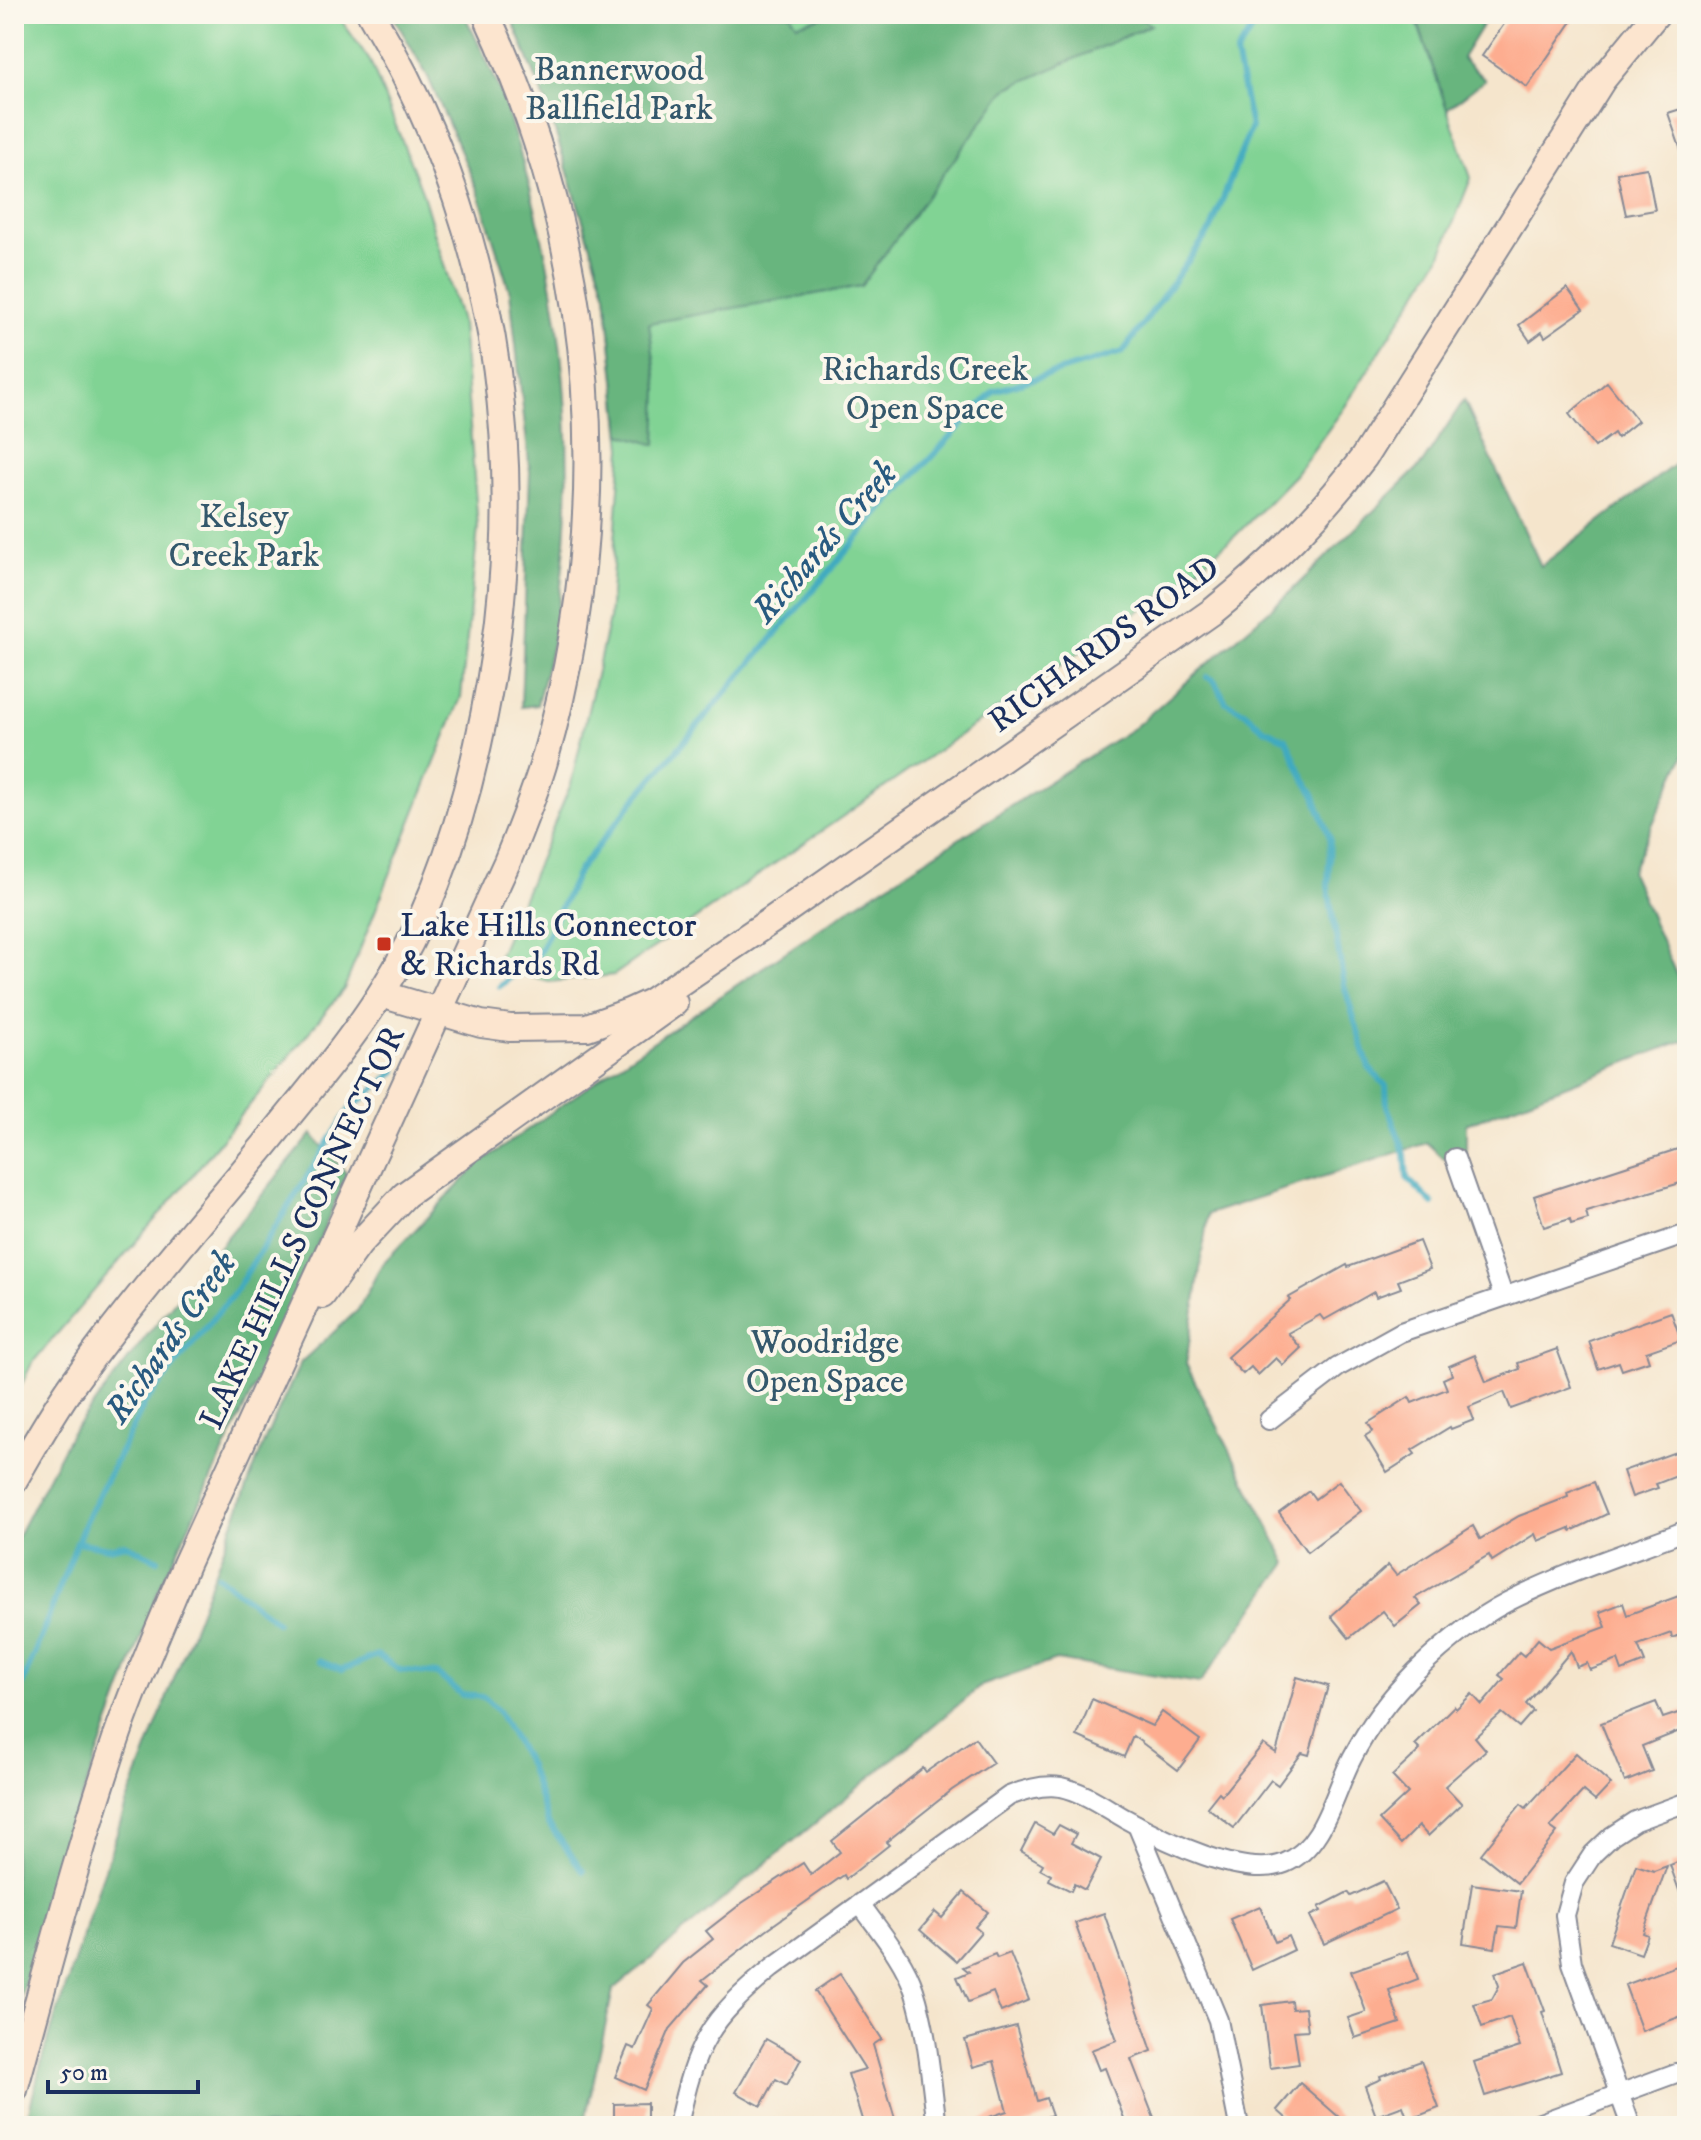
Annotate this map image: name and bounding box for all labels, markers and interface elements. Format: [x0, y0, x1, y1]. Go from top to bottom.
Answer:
park label: Bannerwood Ballfield Park [525, 49, 713, 130]
park label: Richards Creek Open Space [822, 349, 1028, 430]
water label: Richards Creek [742, 452, 908, 634]
park label: Kelsey Creek Park [169, 496, 320, 577]
street label: RICHARDS ROAD [980, 547, 1228, 743]
place label: Lake Hills Connector & Richards Rd [400, 905, 697, 986]
marker: Lake Hills Connector & Richards Rd [375, 935, 393, 953]
street label: LAKE HILLS CONNECTOR [191, 1019, 415, 1436]
water label: Richards Creek [95, 1243, 247, 1433]
park label: Woodridge Open Space [746, 1322, 904, 1403]
scale bar [48, 2044, 198, 2094]
text: 50 m [60, 2058, 108, 2088]

